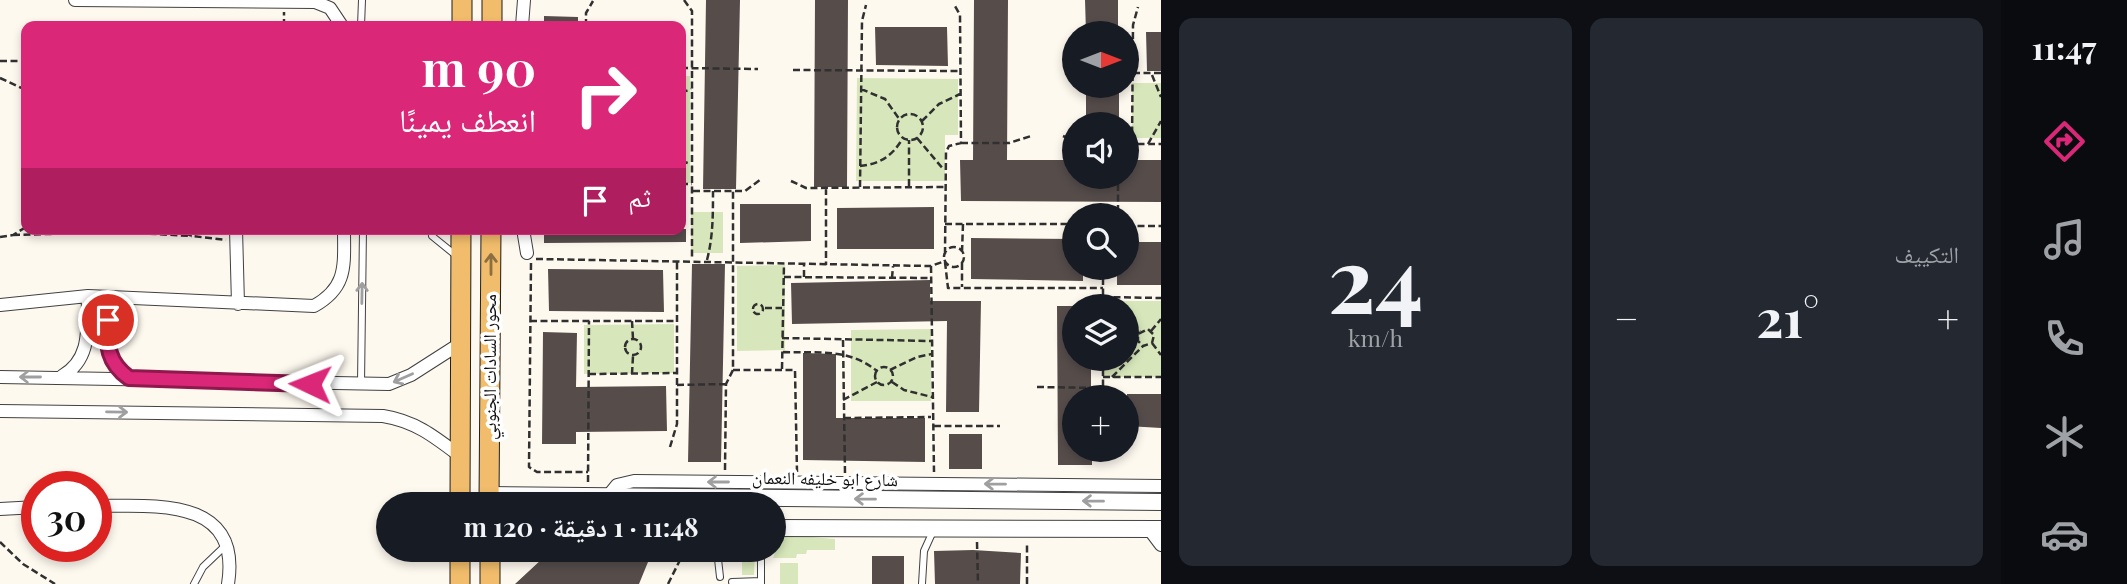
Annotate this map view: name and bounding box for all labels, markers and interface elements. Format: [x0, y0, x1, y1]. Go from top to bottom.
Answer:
north arrow [1062, 21, 1139, 98]
map controls [1062, 21, 1139, 462]
text: 11:47 [2032, 25, 2096, 68]
text: 90 m [422, 34, 536, 99]
icon: right [560, 49, 651, 140]
text: انعطف يمينًا [399, 97, 536, 140]
button: sound [1062, 112, 1139, 189]
icon: directions [2040, 117, 2089, 166]
text: ثم [628, 179, 651, 214]
icon: arrive [576, 182, 614, 220]
button: search [1062, 203, 1139, 280]
icon: music [2040, 215, 2089, 264]
text: 24 [1328, 216, 1423, 337]
text: التكييف [1894, 238, 1959, 269]
one-way arrow [484, 253, 498, 276]
one-way arrow [355, 282, 369, 305]
text: 21° [1756, 282, 1819, 351]
pin [78, 290, 138, 350]
text: − [1614, 292, 1639, 343]
text: + [1937, 292, 1959, 343]
street label: محور السادات الجنوبي [477, 294, 505, 440]
button: layers [1062, 294, 1139, 371]
icon: arrive [89, 301, 127, 339]
icon: phone [2040, 314, 2089, 363]
text: km/h [1348, 322, 1403, 353]
position arrow [273, 347, 347, 421]
one-way arrow [18, 370, 41, 384]
one-way arrow [392, 372, 414, 385]
button: + [1062, 385, 1139, 462]
one-way arrow [105, 405, 128, 419]
icon: climate [2040, 412, 2089, 461]
street label: شارع ابو خليفه النعمان [752, 465, 898, 491]
speed limit sign: 30 [21, 471, 112, 562]
one-way arrow [707, 475, 730, 489]
one-way arrow [984, 477, 1007, 491]
one-way arrow [854, 492, 877, 506]
one-way arrow [1082, 494, 1105, 508]
text: 11:48 · 1 دقيقة · 120 m [463, 509, 699, 544]
icon: car [2040, 510, 2089, 559]

